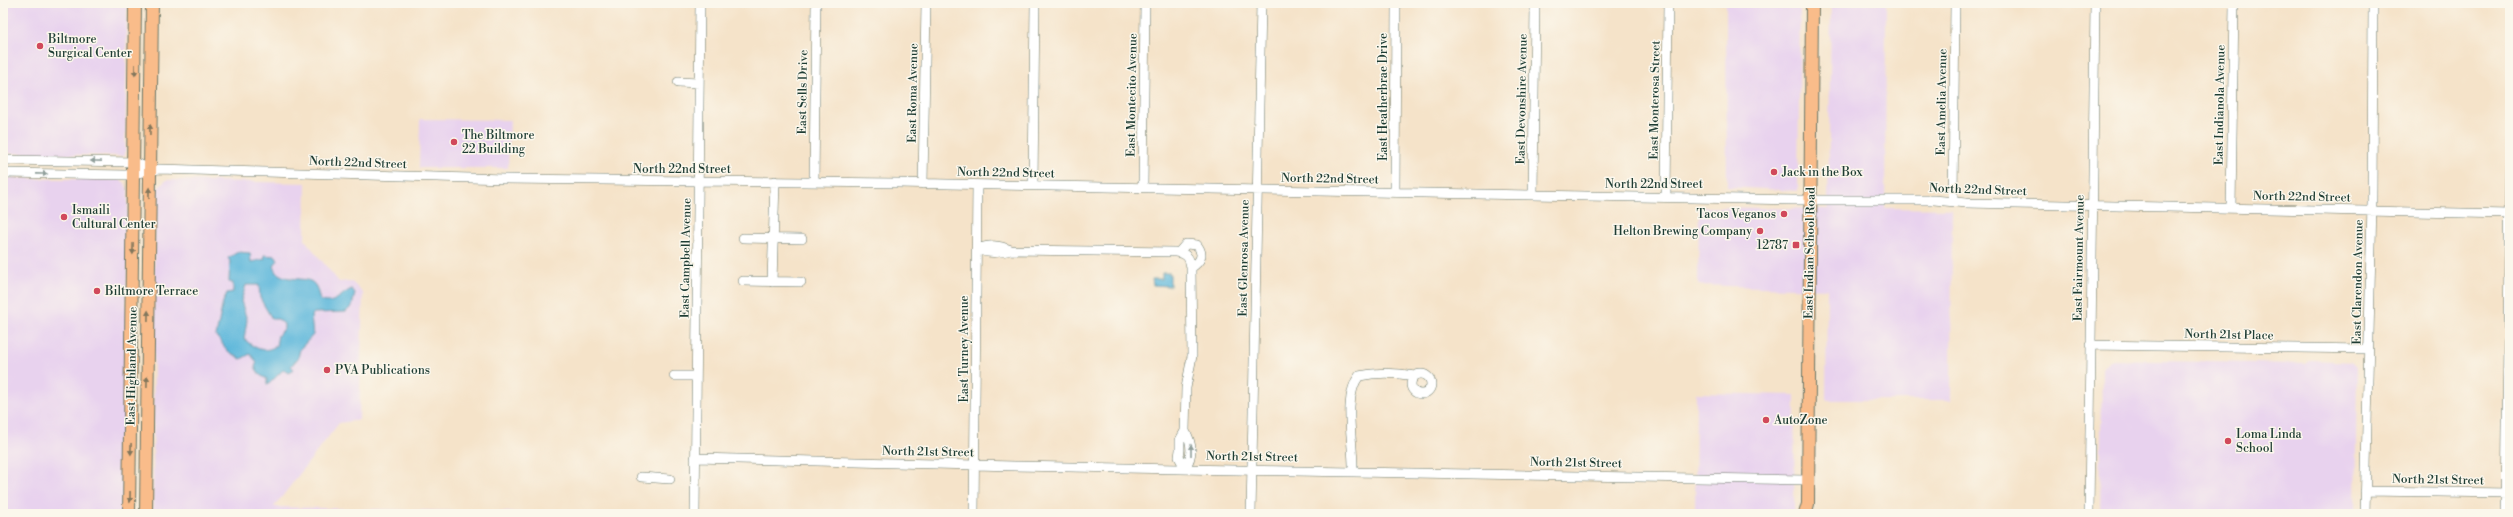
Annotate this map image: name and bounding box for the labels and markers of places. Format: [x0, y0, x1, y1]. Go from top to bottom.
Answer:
place label: Biltmore Surgical Center [47, 32, 132, 61]
marker: Biltmore Surgical Center [35, 41, 45, 51]
place label: The Biltmore 22 Building [462, 128, 535, 157]
marker: The Biltmore 22 Building [449, 137, 459, 147]
place label: Jack in the Box [1781, 165, 1864, 180]
marker: Jack in the Box [1769, 167, 1779, 177]
place label: Ismaili Cultural Center [72, 203, 156, 232]
place label: Tacos Veganos [1697, 207, 1776, 222]
marker: Tacos Veganos [1779, 209, 1789, 219]
marker: Ismaili Cultural Center [59, 212, 69, 222]
place label: Helton Brewing Company [1613, 224, 1752, 239]
marker: Helton Brewing Company [1755, 226, 1765, 236]
place label: 12787 [1757, 238, 1788, 253]
marker: 12787 [1791, 240, 1801, 250]
place label: Biltmore Terrace [104, 284, 198, 299]
marker: Biltmore Terrace [92, 286, 102, 296]
place label: PVA Publications [335, 363, 430, 378]
marker: PVA Publications [322, 365, 332, 375]
place label: AutoZone [1773, 413, 1828, 428]
marker: AutoZone [1761, 415, 1771, 425]
place label: Loma Linda School [2236, 427, 2303, 456]
marker: Loma Linda School [2223, 436, 2233, 446]

